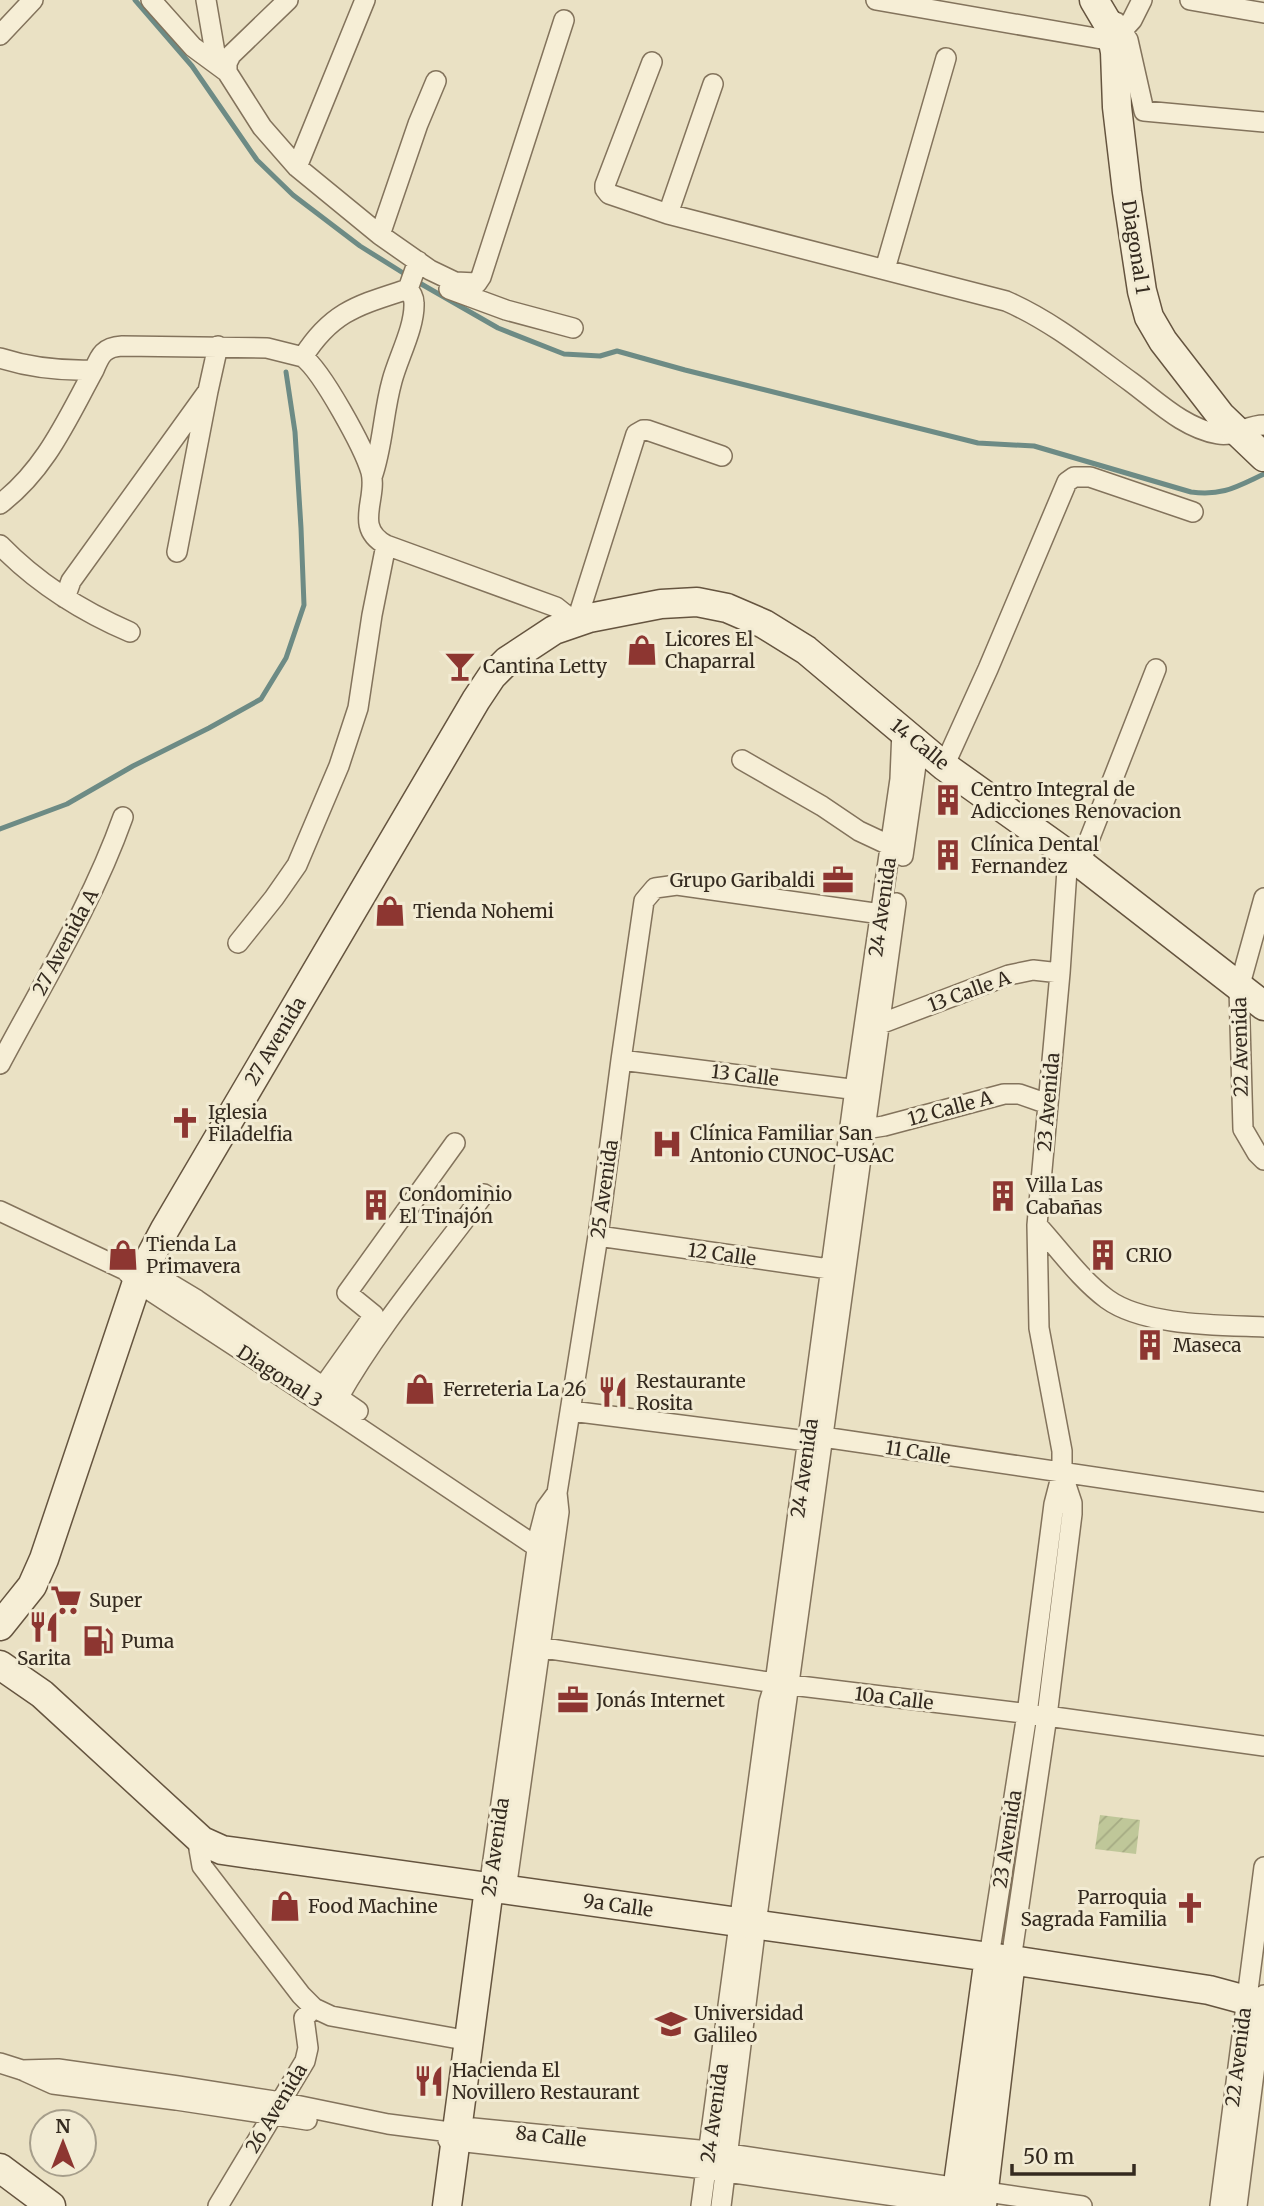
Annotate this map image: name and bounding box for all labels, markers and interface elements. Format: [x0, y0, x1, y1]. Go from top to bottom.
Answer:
street label: Diagonal 1 [1117, 198, 1155, 296]
place label: Licores El Chaparral [665, 627, 755, 673]
shop icon: Licores El Chaparral [625, 633, 659, 667]
bar icon: Cantina Letty [443, 649, 477, 683]
place label: Cantina Letty [483, 654, 607, 678]
street label: 14 Calle [886, 713, 954, 775]
place label: Centro Integral de Adicciones Renovacion [970, 777, 1182, 823]
building icon: Centro Integral de Adicciones Renovacion [931, 783, 965, 817]
place label: Clínica Dental Fernandez [971, 832, 1099, 878]
building icon: Clínica Dental Fernandez [931, 838, 965, 872]
street label: 24 Avenida [863, 856, 901, 958]
office icon: Grupo Garibaldi [821, 863, 855, 897]
place label: Grupo Garibaldi [670, 868, 815, 892]
street label: 27 Avenida A [27, 884, 103, 999]
shop icon: Tienda Nohemi [373, 894, 407, 928]
place label: Tienda Nohemi [413, 899, 554, 923]
street label: 13 Calle A [925, 965, 1014, 1017]
street label: 27 Avenida [239, 992, 311, 1090]
street label: 22 Avenida [1227, 997, 1253, 1097]
street label: 23 Avenida [1032, 1052, 1064, 1152]
street label: 13 Calle [710, 1059, 780, 1091]
street label: 12 Calle A [905, 1085, 996, 1131]
place label: Iglesia Filadelfia [208, 1100, 293, 1146]
church icon: Iglesia Filadelfia [168, 1106, 202, 1140]
place label: Clínica Familiar San Antonio CUNOC-USAC [689, 1121, 894, 1167]
hospital icon: Clínica Familiar San Antonio CUNOC-USAC [650, 1127, 684, 1161]
street label: 25 Avenida [585, 1138, 623, 1240]
place label: Villa Las Cabañas [1025, 1173, 1103, 1219]
building icon: Villa Las Cabañas [986, 1179, 1020, 1213]
place label: Condominio El Tinajón [399, 1182, 512, 1228]
building icon: Condominio El Tinajón [359, 1188, 393, 1222]
place label: Tienda La Primavera [146, 1232, 241, 1278]
street label: 12 Calle [686, 1237, 758, 1271]
shop icon: Tienda La Primavera [106, 1238, 140, 1272]
building icon: CRIO [1086, 1238, 1120, 1272]
place label: CRIO [1126, 1243, 1172, 1267]
building icon: Maseca [1133, 1328, 1167, 1362]
place label: Maseca [1173, 1333, 1241, 1357]
street label: Diagonal 3 [233, 1339, 327, 1413]
place label: Restaurante Rosita [636, 1369, 746, 1415]
shop icon: Ferreteria La 26 [403, 1372, 437, 1406]
restaurant icon: Restaurante Rosita [596, 1375, 630, 1409]
place label: Ferreteria La 26 [443, 1377, 586, 1401]
street label: 24 Avenida [785, 1417, 823, 1519]
street label: 11 Calle [884, 1435, 952, 1469]
supermarket icon: Super [49, 1583, 83, 1617]
place label: Super [89, 1588, 143, 1612]
restaurant icon: Sarita [27, 1610, 61, 1644]
fuel station icon: Puma [81, 1624, 115, 1658]
place label: Puma [121, 1629, 174, 1653]
place label: Sarita [17, 1646, 71, 1670]
street label: 10a Calle [853, 1681, 935, 1715]
office icon: Jonás Internet [556, 1683, 590, 1717]
place label: Jonás Internet [595, 1688, 725, 1712]
street label: 23 Avenida [987, 1788, 1027, 1890]
street label: 25 Avenida [476, 1796, 514, 1898]
place label: Parroquia Sagrada Familia [1020, 1885, 1167, 1931]
street label: 9a Calle [581, 1888, 655, 1922]
shop icon: Food Machine [268, 1889, 302, 1923]
church icon: Parroquia Sagrada Familia [1173, 1891, 1207, 1925]
place label: Food Machine [308, 1894, 438, 1918]
place label: Universidad Galileo [694, 2001, 804, 2047]
street label: 22 Avenida [1220, 2006, 1256, 2108]
school or university icon: Universidad Galileo [654, 2007, 688, 2041]
place label: Hacienda El Novillero Restaurant [452, 2058, 640, 2104]
street label: 26 Avenida [240, 2059, 312, 2157]
street label: 24 Avenida [695, 2062, 733, 2164]
restaurant icon: Hacienda El Novillero Restaurant [412, 2064, 446, 2098]
north arrow [28, 2108, 98, 2178]
text: N [55, 2114, 71, 2138]
street label: 8a Calle [515, 2120, 588, 2152]
scale bar [1012, 2132, 1134, 2176]
text: 50 m [1023, 2143, 1074, 2170]

